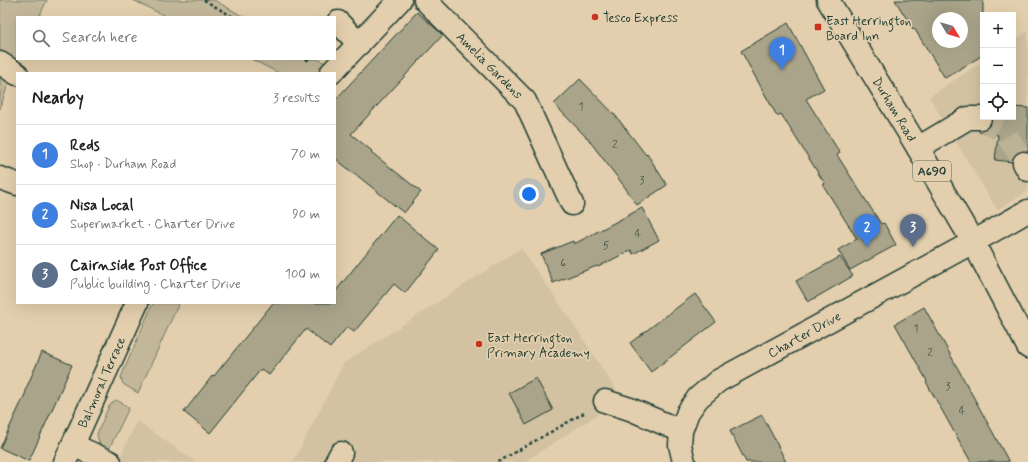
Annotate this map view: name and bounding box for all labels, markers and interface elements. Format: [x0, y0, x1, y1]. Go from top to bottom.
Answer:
place label: Tesco Express [603, 10, 678, 27]
marker: Tesco Express [590, 12, 600, 22]
north arrow [932, 12, 968, 48]
map controls [980, 12, 1016, 120]
button: + [980, 12, 1016, 48]
place label: East Herrington Board Inn [826, 13, 911, 45]
search box [16, 16, 336, 60]
marker: East Herrington Board Inn [813, 22, 823, 32]
icon: search [30, 27, 52, 49]
text: Search here [62, 28, 138, 48]
street label: Amelia Gardens [452, 29, 526, 103]
pin: 1 [769, 37, 795, 70]
button: − [980, 48, 1016, 84]
street label: Durham Road [868, 74, 920, 145]
button: locate [980, 84, 1016, 120]
text: Nearby [32, 87, 84, 109]
text: 3 results [273, 90, 320, 107]
house number: 1 [579, 100, 584, 114]
text: Reds [70, 136, 100, 156]
house number: 2 [612, 138, 618, 152]
text: 1 [42, 146, 48, 163]
text: 70 m [291, 146, 320, 163]
text: Shop · Durham Road [70, 156, 176, 173]
road number: A690 [913, 161, 951, 181]
house number: 3 [640, 174, 645, 188]
your location [519, 184, 539, 204]
text: Nisa Local [70, 196, 133, 216]
text: 2 [42, 206, 48, 223]
text: 90 m [292, 206, 320, 223]
pin: 2 [854, 214, 880, 247]
pin: 3 [900, 214, 926, 247]
text: Supermarket · Charter Drive [70, 216, 235, 233]
house number: 4 [635, 227, 642, 241]
house number: 5 [603, 239, 610, 253]
text: Cairnside Post Office [70, 256, 207, 276]
house number: 6 [560, 256, 566, 270]
text: 3 [42, 266, 48, 283]
text: 100 m [285, 266, 320, 283]
text: Public building · Charter Drive [70, 276, 241, 293]
street label: Charter Drive [765, 308, 844, 362]
house number: 1 [914, 322, 919, 336]
place label: East Herrington Primary Academy [487, 330, 590, 362]
street label: Balmoral Terrace [75, 334, 130, 431]
marker: East Herrington Primary Academy [474, 339, 484, 349]
house number: 2 [927, 346, 933, 360]
house number: 3 [946, 380, 951, 394]
house number: 4 [959, 404, 966, 418]

